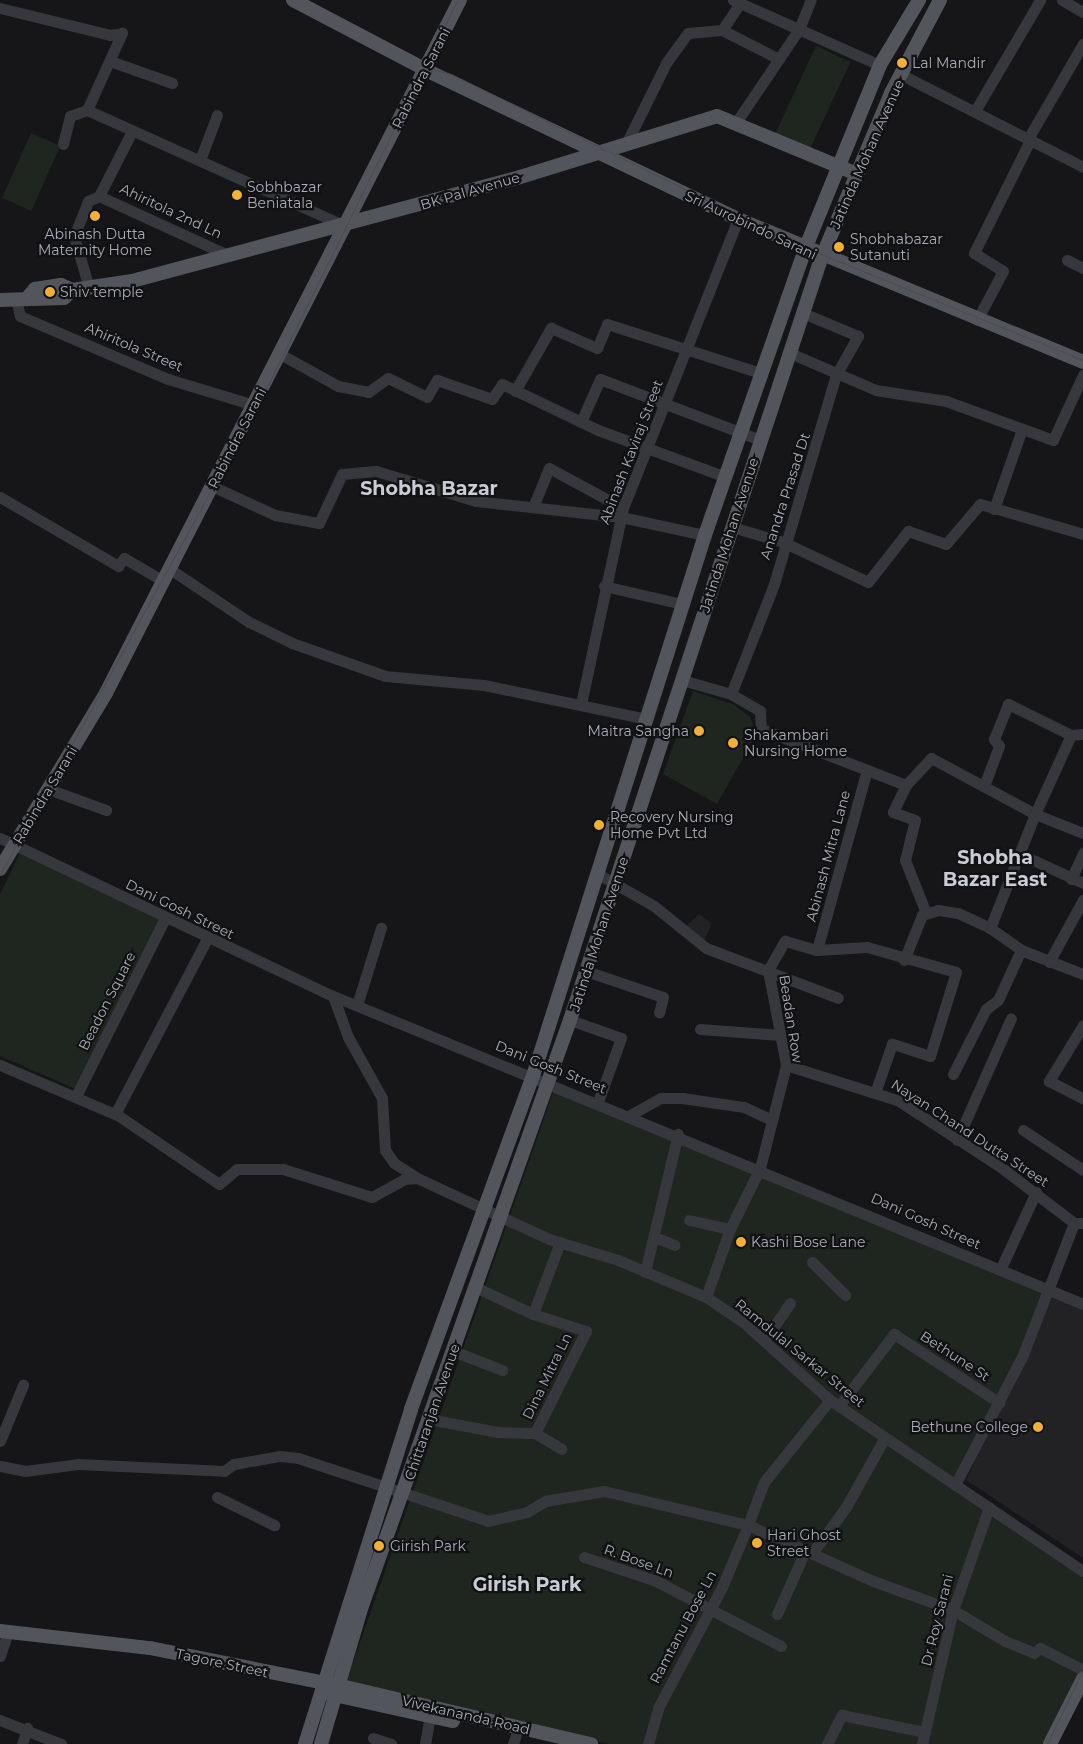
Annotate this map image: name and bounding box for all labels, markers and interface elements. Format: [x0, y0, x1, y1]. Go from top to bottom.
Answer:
street label: Rabindra Sarani [388, 25, 454, 131]
place label: Lal Mandir [912, 55, 986, 71]
marker: Lal Mandir [896, 57, 908, 69]
street label: Jatinda Mohan Avenue [826, 77, 908, 231]
street label: BK Pal Avenue [418, 169, 522, 213]
place label: Sobhbazar Beniatala [247, 179, 322, 212]
street label: Ahiritola 2nd Ln [117, 180, 225, 242]
street label: Sri Aurobindo Sarani [683, 187, 819, 263]
marker: Sobhbazar Beniatala [231, 189, 243, 201]
marker: Abinash Dutta Maternity Home [88, 209, 102, 223]
place label: Abinash Dutta Maternity Home [38, 226, 152, 258]
place label: Shobhabazar Sutanuti [850, 231, 943, 264]
marker: Shobhabazar Sutanuti [832, 240, 846, 254]
place label: Shiv temple [60, 284, 144, 300]
marker: Shiv temple [44, 286, 56, 298]
street label: Ahiritola Street [83, 319, 185, 375]
street label: Abinash Kaviraj Street [596, 377, 666, 527]
street label: Rabindra Sarani [204, 385, 270, 491]
street label: Anandra Prasad Dt [757, 430, 813, 562]
street label: Jatinda Mohan Avenue [696, 456, 762, 614]
district label: Shobha Bazar [360, 478, 498, 500]
place label: Maitra Sangha [587, 723, 689, 739]
marker: Maitra Sangha [693, 725, 705, 737]
place label: Shakambari Nursing Home [744, 727, 847, 760]
marker: Shakambari Nursing Home [726, 736, 740, 750]
street label: Rabindra Sarani [9, 743, 81, 847]
street label: Abinash Mitra Lane [802, 789, 854, 923]
place label: Recovery Nursing Home Pvt Ltd [610, 809, 734, 842]
marker: Recovery Nursing Home Pvt Ltd [592, 818, 606, 832]
district label: Shobha Bazar East [943, 847, 1047, 891]
street label: Jatinda Mohan Avenue [566, 855, 632, 1013]
street label: Dani Gosh Street [123, 875, 237, 943]
street label: Beadon Square [75, 949, 139, 1053]
street label: Beadan Row [776, 974, 806, 1064]
street label: Dani Gosh Street [493, 1037, 609, 1097]
street label: Nayan Chand Dutta Street [888, 1076, 1052, 1190]
street label: Dani Gosh Street [868, 1189, 984, 1253]
place label: Kashi Bose Lane [751, 1234, 865, 1250]
marker: Kashi Bose Lane [735, 1236, 747, 1248]
street label: Ramdulal Sarkar Street [732, 1295, 868, 1411]
street label: Bethune St [917, 1327, 993, 1385]
street label: Dina Mitra Ln [519, 1330, 575, 1422]
street label: Chittaranjan Avenue [401, 1342, 463, 1482]
place label: Bethune College [910, 1419, 1028, 1435]
marker: Bethune College [1032, 1421, 1044, 1433]
place label: Hari Ghost Street [767, 1527, 841, 1560]
marker: Hari Ghost Street [751, 1537, 763, 1549]
place label: Girish Park [390, 1538, 466, 1554]
marker: Girish Park [372, 1539, 386, 1553]
street label: R. Bose Ln [602, 1541, 676, 1581]
street label: Ramtanu Bose Ln [646, 1568, 720, 1686]
street label: Dr Roy Sarani [917, 1572, 957, 1668]
district label: Girish Park [473, 1574, 581, 1596]
street label: Tagore Street [174, 1645, 270, 1681]
street label: Vivekananda Road [400, 1692, 532, 1738]

